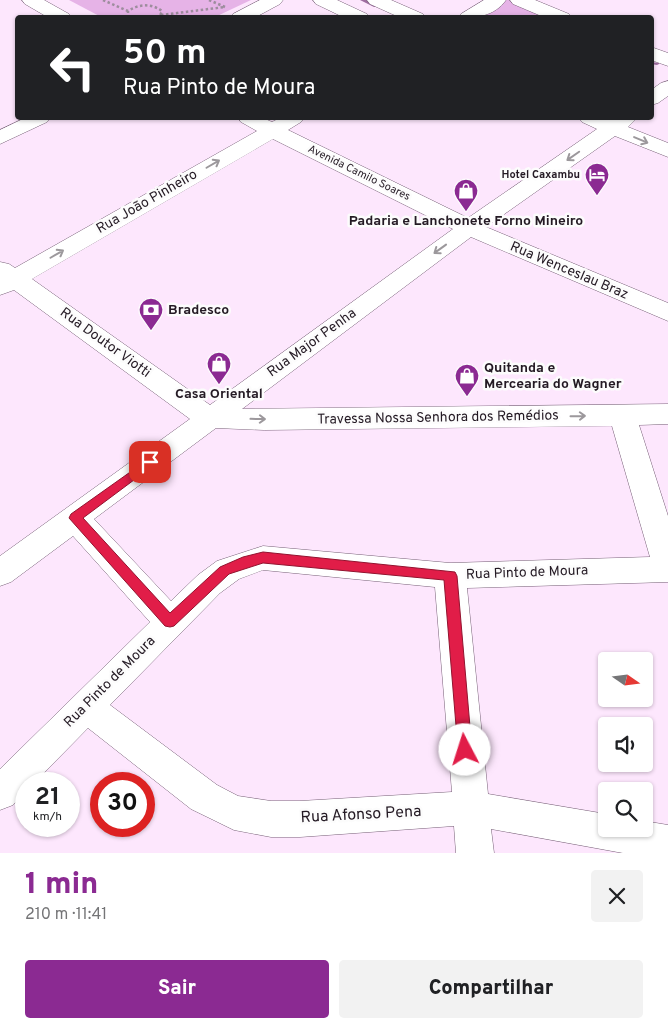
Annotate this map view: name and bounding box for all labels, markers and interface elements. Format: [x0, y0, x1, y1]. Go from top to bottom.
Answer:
text: 50 m [123, 32, 207, 76]
icon: left [40, 35, 105, 100]
text: Rua Pinto de Moura [123, 75, 315, 102]
one-way arrow [633, 136, 648, 145]
street label: Avenida Camilo Soares [305, 142, 413, 204]
one-way arrow [566, 151, 580, 161]
one-way arrow [205, 159, 220, 169]
hotel icon: Hotel Caxambu [584, 162, 610, 196]
street label: Rua João Pinheiro [93, 166, 201, 238]
place label: Hotel Caxambu [501, 168, 580, 182]
shop icon: Padaria e Lanchonete Forno Mineiro [453, 178, 479, 212]
place label: Padaria e Lanchonete Forno Mineiro [349, 213, 583, 230]
street label: Rua Wenceslau Braz [507, 238, 631, 304]
one-way arrow [433, 244, 447, 254]
one-way arrow [50, 249, 64, 259]
bank icon: Bradesco [138, 297, 164, 331]
place label: Bradesco [168, 302, 229, 319]
street label: Rua Doutor Viotti [56, 304, 154, 382]
street label: Rua Major Penha [264, 305, 360, 381]
shop icon: Casa Oriental [206, 351, 232, 385]
place label: Quitanda e Mercearia do Wagner [484, 360, 622, 393]
shop icon: Quitanda e Mercearia do Wagner [454, 363, 480, 397]
place label: Casa Oriental [175, 386, 263, 403]
street label: Travessa Nossa Senhora dos Remédios [317, 407, 559, 429]
one-way arrow [569, 412, 585, 421]
one-way arrow [249, 415, 265, 424]
pin [129, 441, 171, 483]
icon: arrive [136, 448, 164, 476]
street label: Rua Pinto de Moura [466, 562, 588, 584]
street label: Rua Pinto de Moura [61, 633, 159, 731]
north arrow [598, 652, 652, 708]
map controls [598, 652, 653, 837]
button: sound [598, 717, 653, 772]
position arrow [438, 723, 490, 775]
speed limit sign: 30 [90, 772, 155, 837]
text: 21 [35, 782, 60, 814]
button: search [598, 782, 653, 837]
street label: Rua Afonso Pena [300, 802, 422, 828]
text: km/h [33, 809, 62, 825]
text: 1 min [25, 867, 98, 904]
button: close [591, 870, 643, 922]
text: 210 m · 11:41 [25, 905, 107, 925]
button: Sair [25, 960, 329, 1018]
button: Compartilhar [339, 960, 643, 1018]

